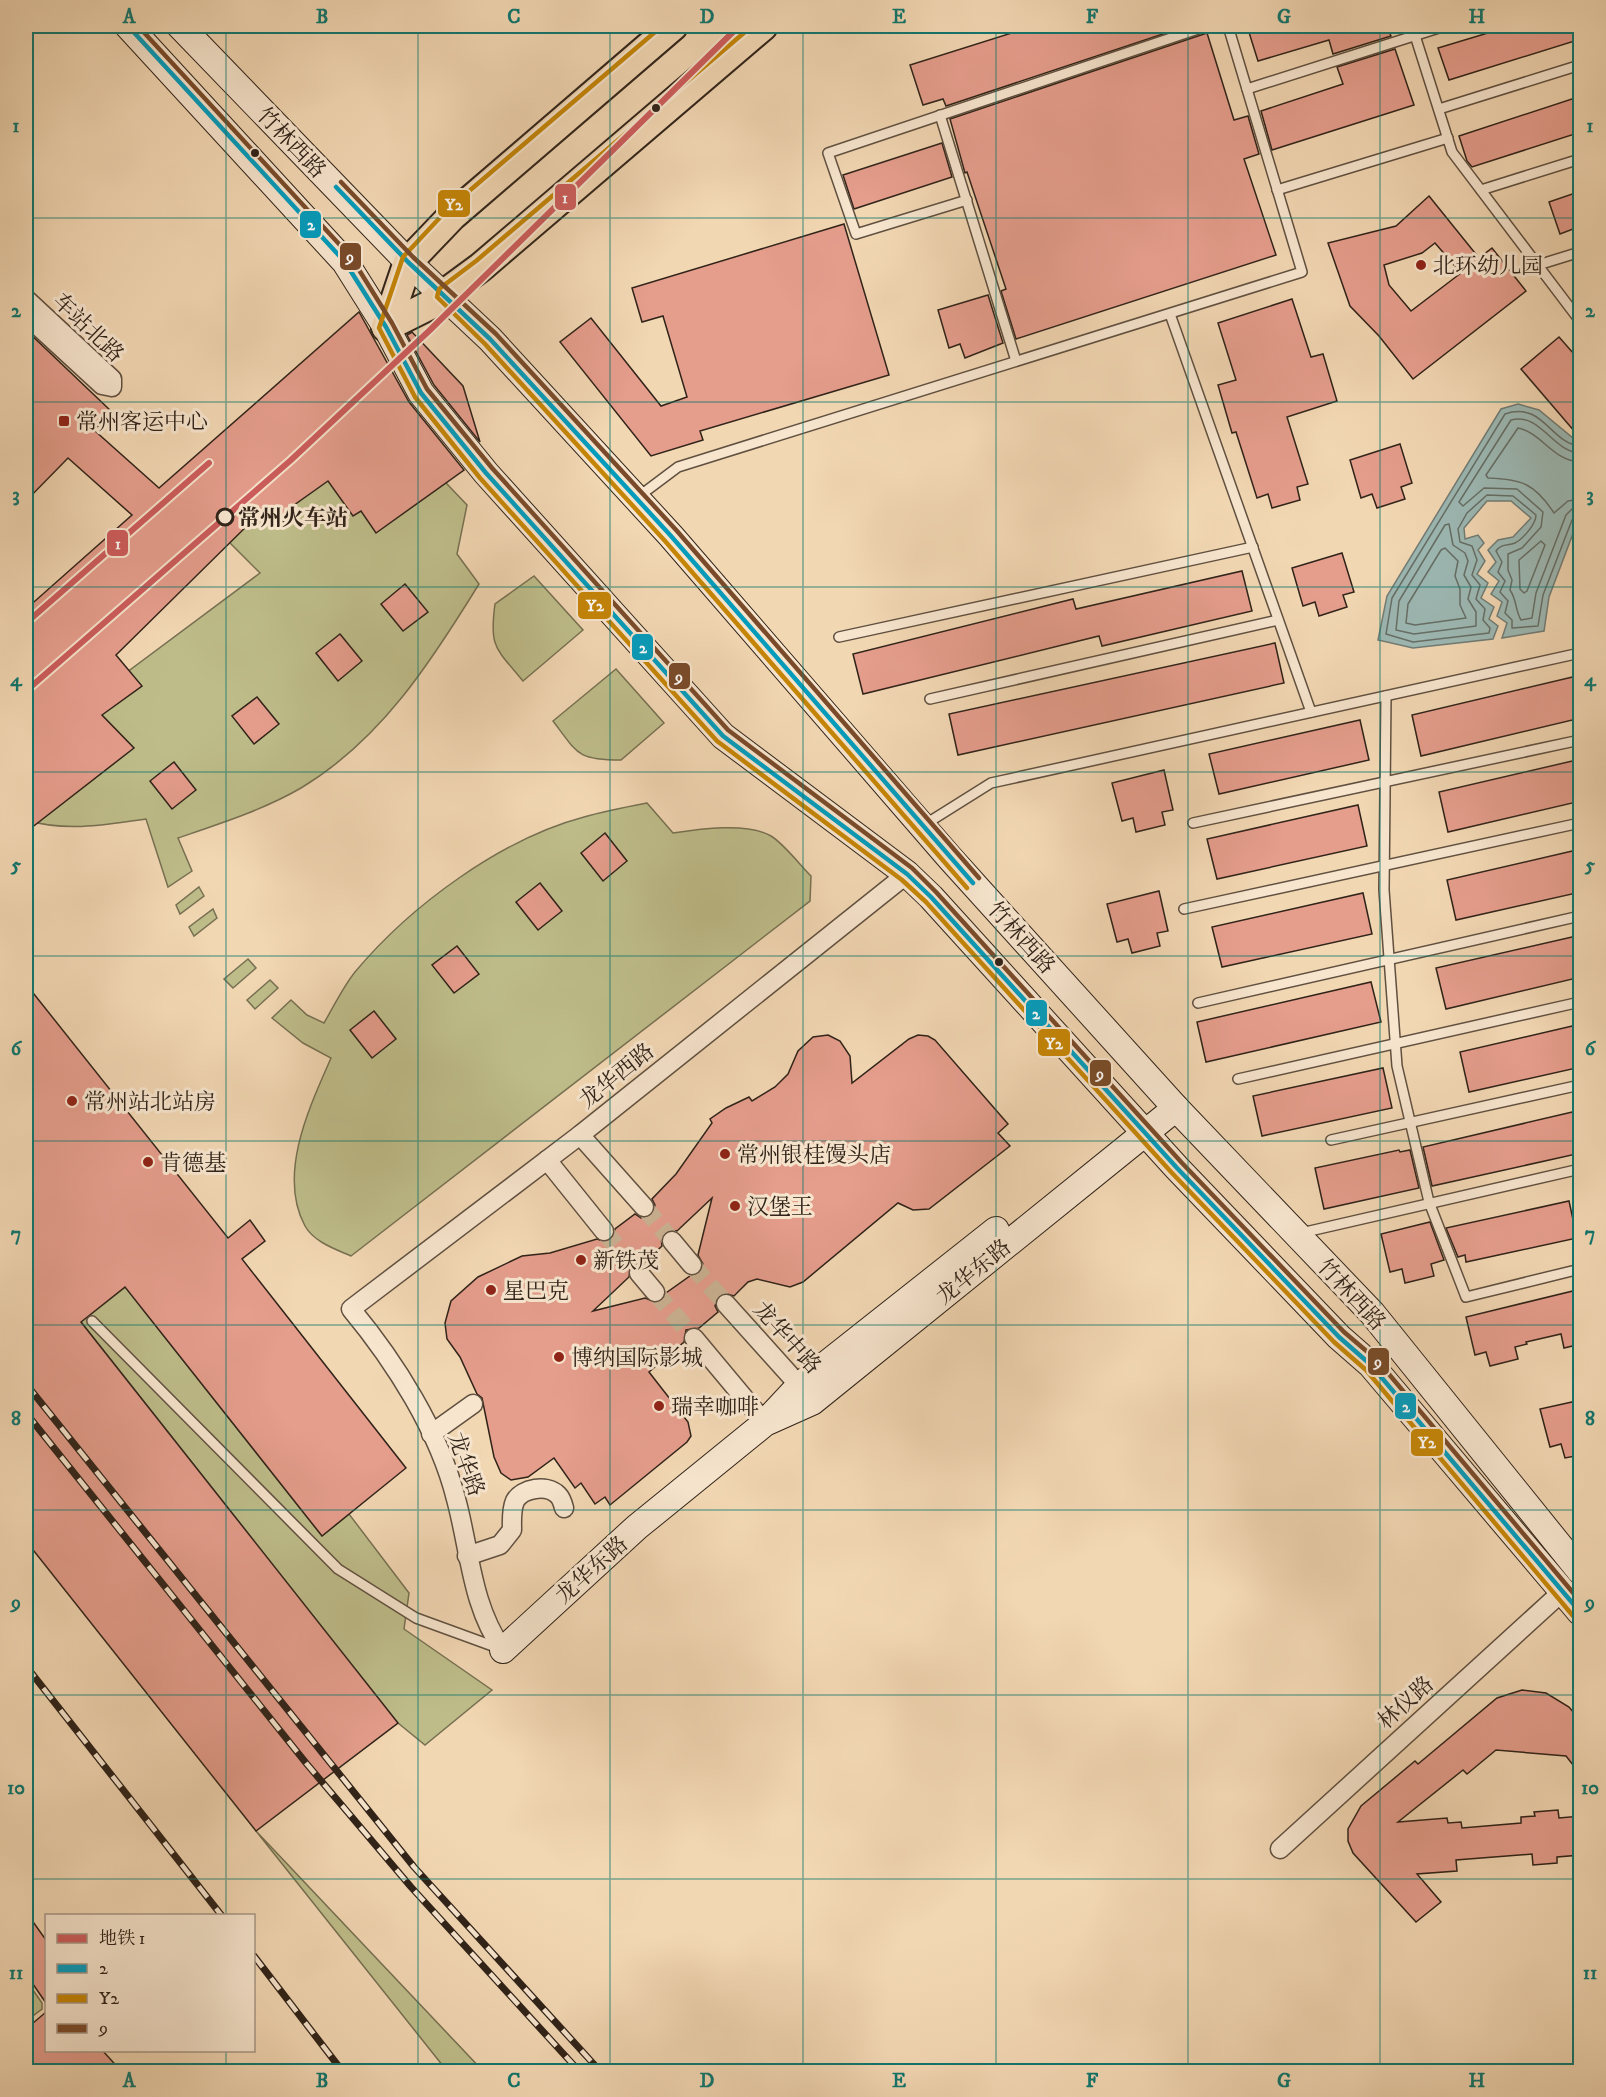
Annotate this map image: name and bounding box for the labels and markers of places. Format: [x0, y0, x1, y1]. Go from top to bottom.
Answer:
unlabelled marker [650, 102, 662, 114]
unlabelled marker [249, 147, 261, 159]
place label: 北环幼儿园 [1433, 253, 1543, 280]
marker: 北环幼儿园 [1414, 258, 1428, 272]
place label: 常州客运中心 [76, 409, 208, 436]
marker: 常州客运中心 [57, 414, 71, 428]
place label: 常州火车站 [238, 505, 348, 532]
marker: 常州火车站 [216, 508, 234, 526]
unlabelled marker [993, 956, 1005, 968]
place label: 常州站北站房 [84, 1089, 216, 1116]
marker: 常州站北站房 [65, 1094, 79, 1108]
place label: 常州银桂馒头店 [737, 1142, 891, 1169]
marker: 常州银桂馒头店 [718, 1147, 732, 1161]
place label: 肯德基 [160, 1150, 226, 1177]
marker: 肯德基 [141, 1155, 155, 1169]
place label: 汉堡王 [747, 1194, 813, 1221]
marker: 汉堡王 [728, 1199, 742, 1213]
place label: 新铁茂 [593, 1248, 659, 1275]
marker: 新铁茂 [574, 1253, 588, 1267]
place label: 星巴克 [503, 1278, 569, 1305]
marker: 星巴克 [484, 1283, 498, 1297]
place label: 博纳国际影城 [571, 1345, 703, 1372]
marker: 博纳国际影城 [552, 1350, 566, 1364]
place label: 瑞幸咖啡 [671, 1394, 759, 1421]
marker: 瑞幸咖啡 [652, 1399, 666, 1413]

